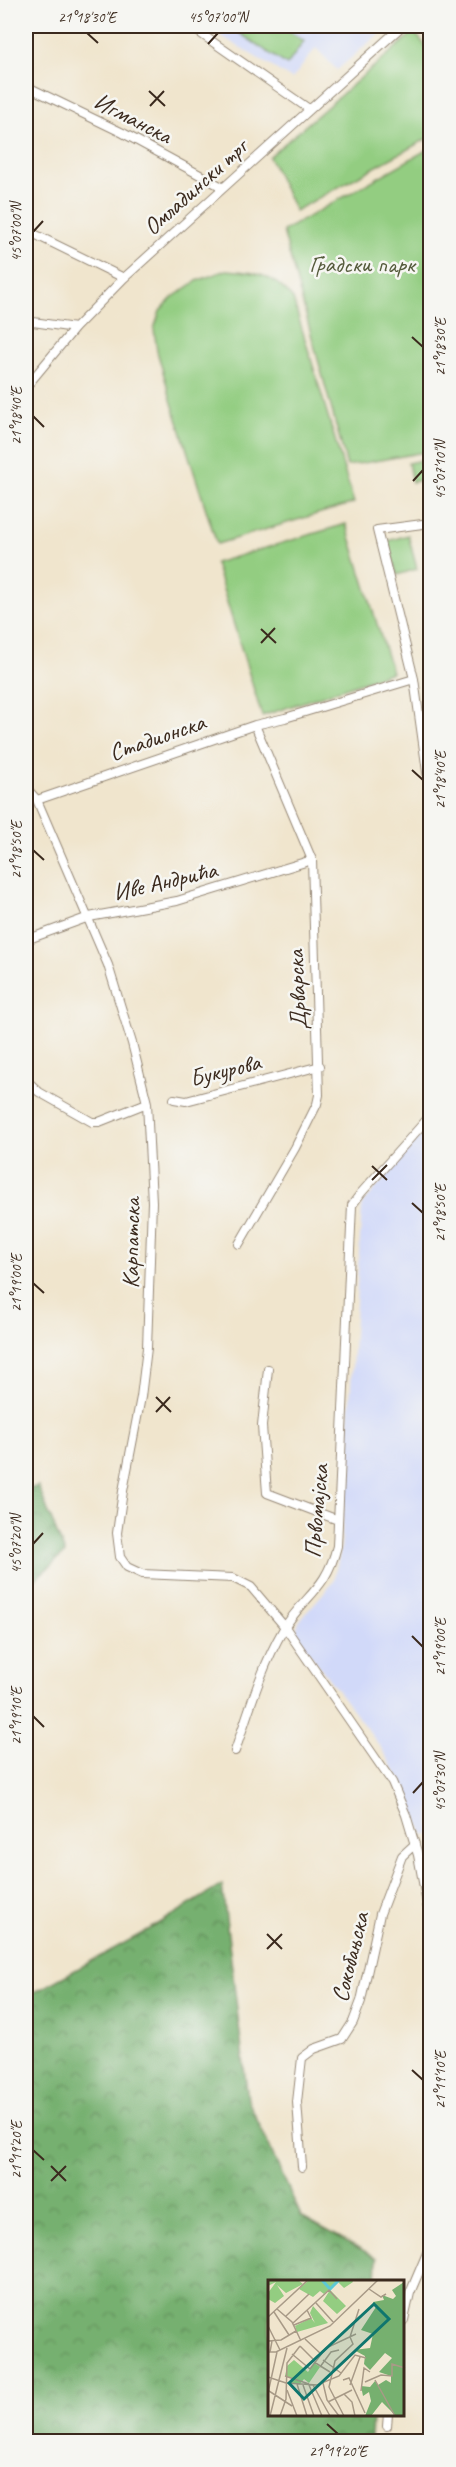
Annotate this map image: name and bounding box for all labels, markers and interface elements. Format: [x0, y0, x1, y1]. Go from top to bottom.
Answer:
text: 21°18'30"E [58, 8, 118, 27]
text: 45°07'00"N [188, 8, 251, 27]
street label: Игманска [89, 86, 178, 151]
street label: Омладински трг [137, 130, 256, 241]
text: 45°07'00"N [7, 199, 26, 262]
park label: Градски парк [309, 249, 417, 279]
text: 21°18'30"E [431, 316, 450, 376]
text: 21°18'40"E [7, 385, 26, 445]
text: 45°07'10"N [431, 437, 450, 500]
street label: Стадионска [105, 706, 210, 767]
text: 21°18'40"E [431, 749, 450, 809]
text: 21°18'50"E [7, 819, 26, 879]
street label: Иве Андрића [110, 854, 221, 907]
street label: Дрварска [280, 948, 314, 1031]
street label: Букурова [186, 1046, 265, 1093]
text: 21°18'50"E [431, 1182, 450, 1242]
street label: Карпатска [115, 1195, 147, 1289]
text: 21°19'00"E [7, 1252, 26, 1312]
street label: Првомајска [297, 1461, 335, 1559]
text: 45°07'20"N [7, 1511, 26, 1574]
text: 21°19'00"E [431, 1616, 450, 1676]
text: 21°19'10"E [7, 1685, 26, 1745]
text: 45°07'30"N [431, 1749, 450, 1812]
street label: Сокобањска [324, 1908, 376, 2005]
text: 21°19'10"E [431, 2049, 450, 2109]
text: 21°19'20"E [7, 2119, 26, 2179]
inset map [268, 2280, 405, 2416]
text: 21°19'20"E [309, 2442, 369, 2461]

